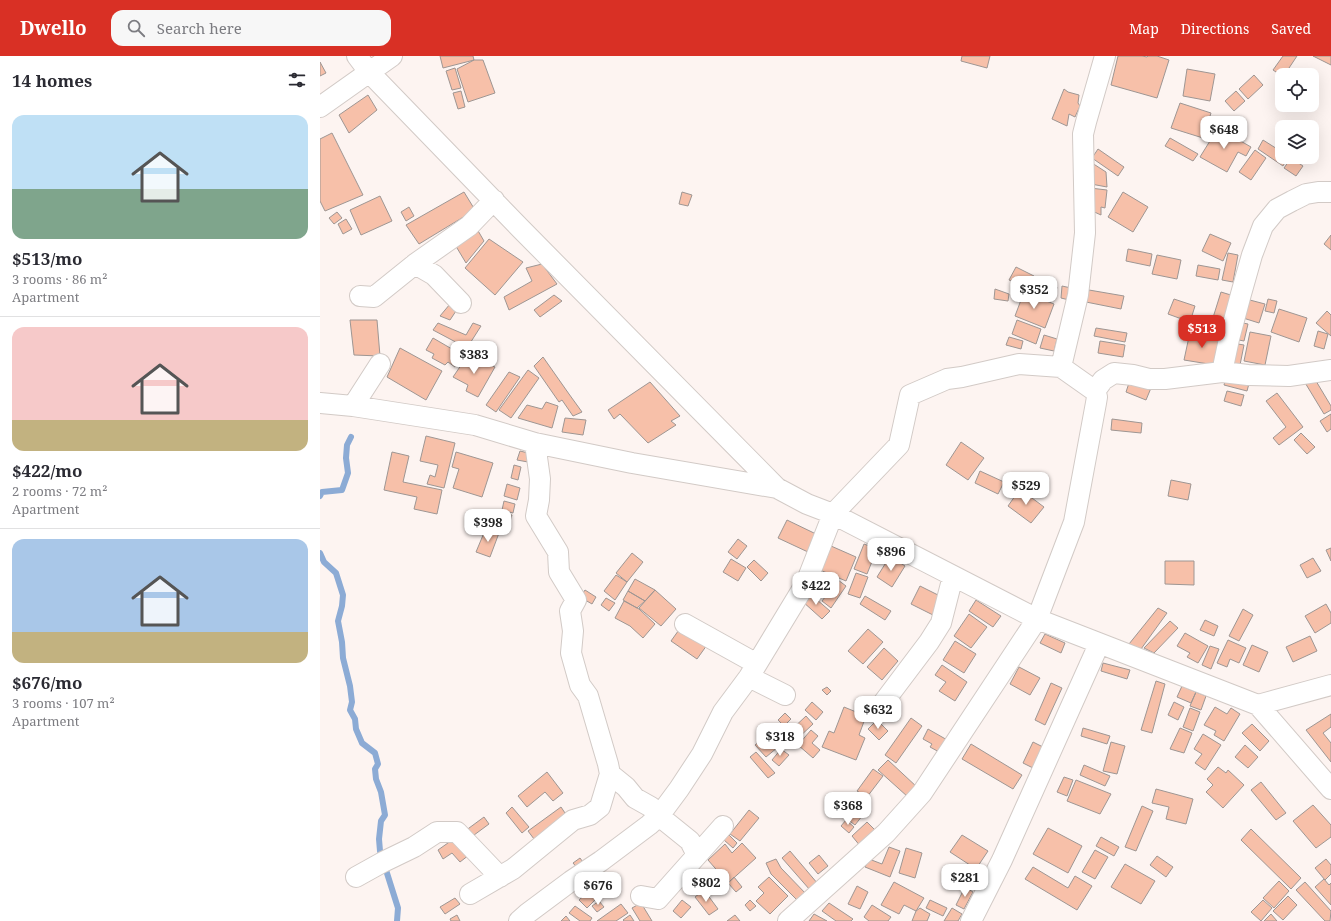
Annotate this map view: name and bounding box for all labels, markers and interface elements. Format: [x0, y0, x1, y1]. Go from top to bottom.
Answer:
search box [111, 10, 391, 46]
text: Dwello [20, 15, 87, 41]
icon: search [125, 17, 147, 39]
text: Search here [157, 18, 242, 38]
text: Map [1129, 19, 1159, 38]
text: Directions [1181, 19, 1249, 38]
text: Saved [1271, 19, 1311, 38]
map controls [1275, 68, 1319, 164]
button: locate [1275, 68, 1319, 112]
text: 14 homes [12, 69, 92, 92]
icon: filters [286, 69, 308, 91]
pin: $648 [1200, 116, 1248, 150]
text: $648 [1209, 120, 1239, 138]
button: layers [1275, 120, 1319, 164]
icon: home [124, 141, 196, 213]
text: $513/mo [12, 247, 83, 270]
text: 3 rooms · 86 m² [12, 270, 107, 288]
pin: $352 [1010, 276, 1058, 310]
text: $352 [1019, 280, 1049, 298]
text: Apartment [12, 288, 79, 306]
pin: $513 [1178, 315, 1226, 349]
text: $513 [1187, 319, 1217, 337]
pin: $383 [450, 341, 498, 375]
text: $383 [459, 345, 489, 363]
icon: home [124, 353, 196, 425]
text: $422/mo [12, 459, 83, 482]
pin: $529 [1002, 472, 1050, 506]
text: $529 [1011, 476, 1041, 494]
text: 2 rooms · 72 m² [12, 482, 107, 500]
text: Apartment [12, 500, 79, 518]
pin: $398 [464, 509, 512, 543]
text: $398 [473, 513, 503, 531]
pin: $896 [867, 538, 915, 572]
text: $896 [876, 542, 906, 560]
icon: home [124, 565, 196, 637]
pin: $422 [792, 572, 840, 606]
text: $422 [801, 576, 831, 594]
text: $676/mo [12, 671, 83, 694]
text: 3 rooms · 107 m² [12, 694, 115, 712]
pin: $632 [854, 696, 902, 730]
text: $632 [863, 700, 893, 718]
text: Apartment [12, 712, 79, 730]
pin: $318 [756, 723, 804, 757]
text: $318 [765, 727, 795, 745]
pin: $368 [824, 792, 872, 826]
text: $368 [833, 796, 863, 814]
pin: $281 [941, 864, 989, 898]
text: $281 [950, 868, 980, 886]
pin: $802 [682, 869, 730, 903]
pin: $676 [574, 872, 622, 906]
text: $802 [691, 873, 721, 891]
text: $676 [583, 876, 613, 894]

